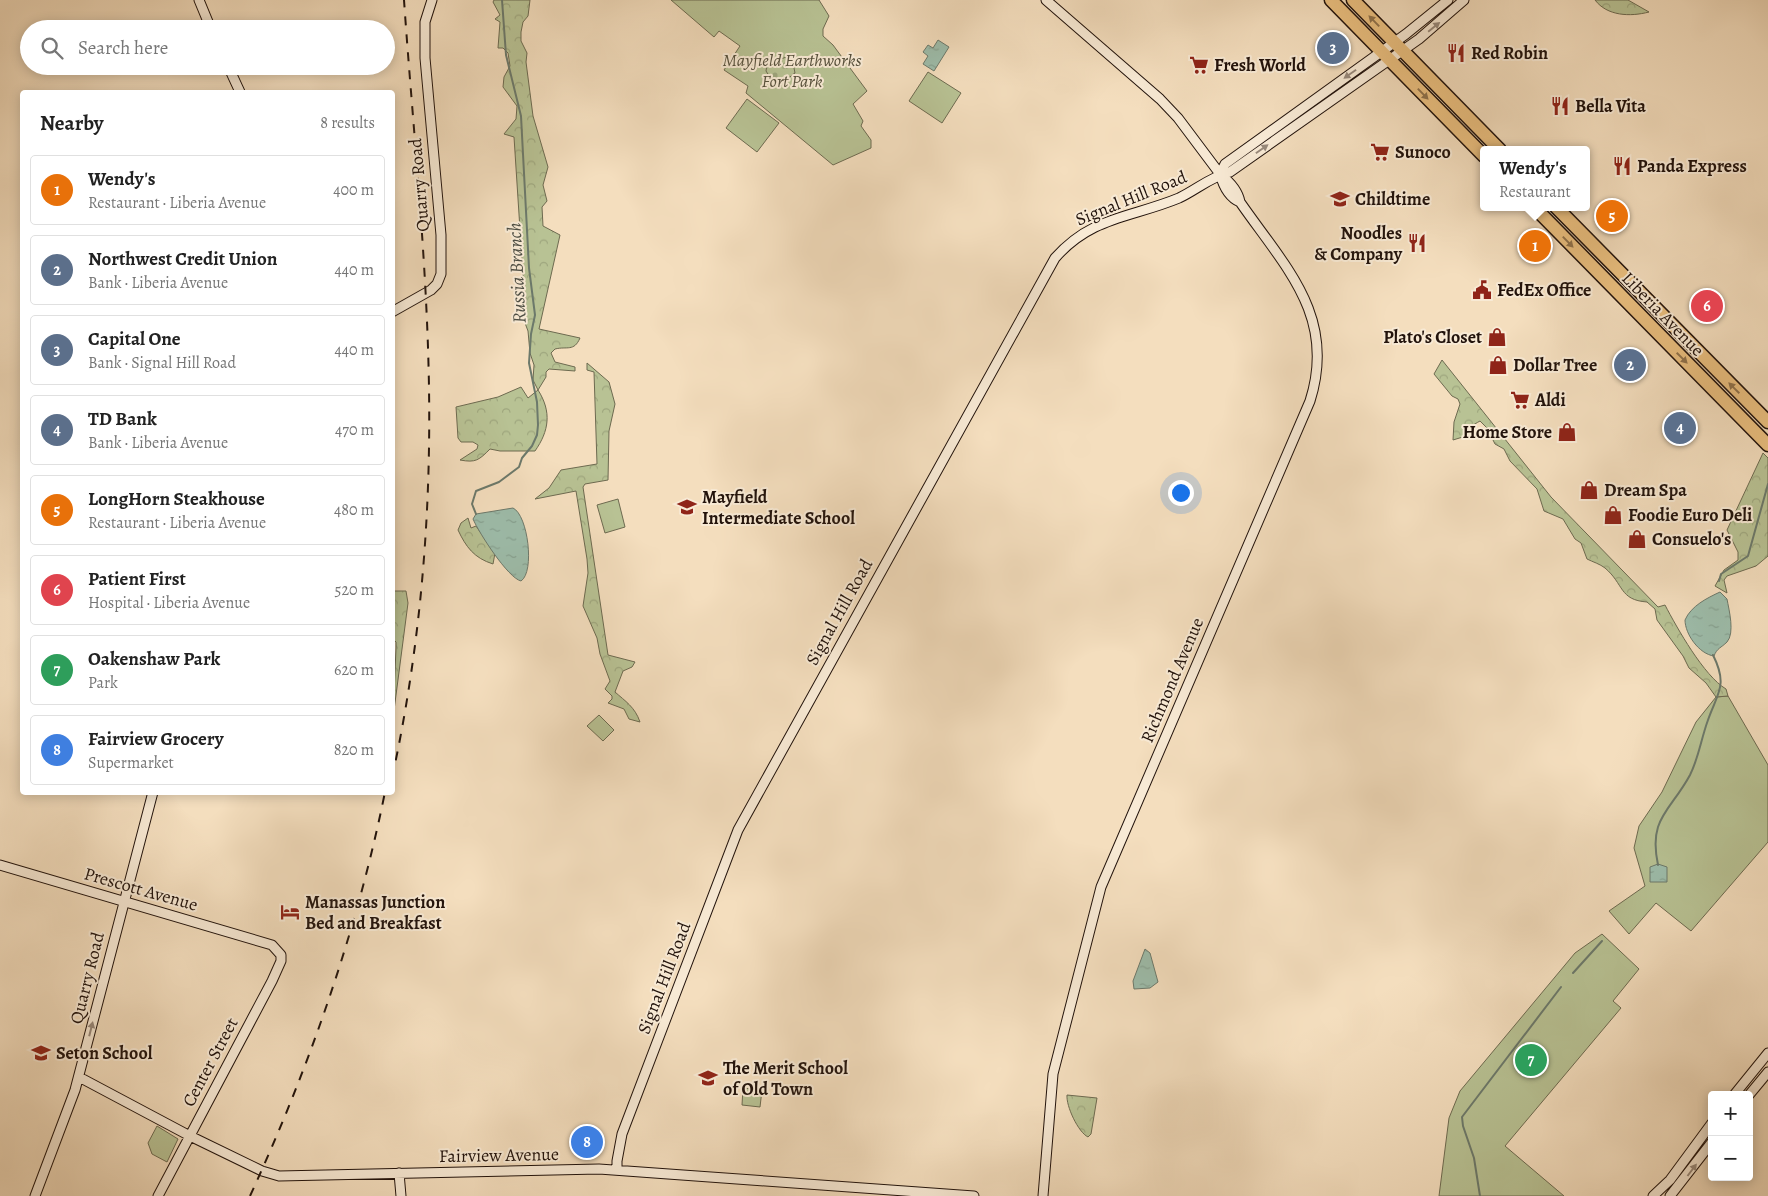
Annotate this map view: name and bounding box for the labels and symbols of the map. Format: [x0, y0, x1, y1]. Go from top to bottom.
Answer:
one-way arrow [1368, 16, 1380, 28]
one-way arrow [1428, 21, 1441, 32]
pin: 3 [1317, 29, 1349, 67]
place label: Red Robin [1471, 41, 1548, 65]
restaurant icon: Red Robin [1445, 42, 1467, 64]
park label: Mayfield Earthworks Fort Park [723, 48, 862, 93]
place label: Fresh World [1214, 53, 1306, 77]
supermarket icon: Fresh World [1188, 54, 1210, 76]
one-way arrow [1343, 69, 1357, 79]
one-way arrow [1417, 88, 1429, 100]
place label: Bella Vita [1575, 94, 1646, 118]
restaurant icon: Bella Vita [1549, 95, 1571, 117]
street label: Quarry Road [403, 137, 435, 233]
place label: Sunoco [1395, 140, 1451, 164]
supermarket icon: Sunoco [1369, 141, 1391, 163]
one-way arrow [1255, 144, 1268, 155]
place label: Panda Express [1637, 154, 1747, 178]
restaurant icon: Panda Express [1611, 155, 1633, 177]
street label: Signal Hill Road [1072, 165, 1190, 231]
place label: Childtime [1355, 187, 1430, 211]
school or university icon: Childtime [1329, 188, 1351, 210]
pin: 5 [1596, 197, 1628, 235]
place label: Noodles & Company [1314, 221, 1403, 266]
water label: Russia Branch [501, 222, 533, 324]
pin: 1 [1519, 227, 1551, 265]
restaurant icon: Noodles & Company [1406, 232, 1428, 254]
one-way arrow [1562, 236, 1574, 248]
street label: Liberia Avenue [1617, 266, 1709, 362]
place label: FedEx Office [1497, 278, 1591, 302]
public building icon: FedEx Office [1471, 279, 1493, 301]
pin: 6 [1691, 287, 1723, 325]
place label: Plato's Closet [1383, 325, 1482, 349]
shop icon: Plato's Closet [1486, 326, 1508, 348]
pin: 2 [1614, 346, 1646, 384]
one-way arrow [1675, 352, 1687, 364]
place label: Dollar Tree [1513, 353, 1597, 377]
shop icon: Dollar Tree [1487, 354, 1509, 376]
one-way arrow [1728, 382, 1740, 394]
place label: Aldi [1534, 388, 1566, 412]
supermarket icon: Aldi [1509, 389, 1531, 411]
pin: 4 [1664, 409, 1696, 447]
place label: Home Store [1463, 420, 1552, 444]
shop icon: Home Store [1556, 421, 1578, 443]
place label: Dream Spa [1604, 478, 1687, 502]
shop icon: Dream Spa [1578, 479, 1600, 501]
your location [1168, 480, 1194, 506]
place label: Mayfield Intermediate School [702, 485, 855, 530]
school or university icon: Mayfield Intermediate School [676, 496, 698, 518]
place label: Foodie Euro Deli [1628, 503, 1752, 527]
shop icon: Foodie Euro Deli [1602, 504, 1624, 526]
place label: Consuelo's [1652, 527, 1731, 551]
shop icon: Consuelo's [1626, 528, 1648, 550]
street label: Signal Hill Road [800, 554, 878, 669]
street label: Richmond Avenue [1135, 614, 1209, 746]
street label: Prescott Avenue [81, 861, 201, 917]
place label: Manassas Junction Bed and Breakfast [305, 890, 445, 935]
hotel icon: Manassas Junction Bed and Breakfast [279, 901, 301, 923]
street label: Signal Hill Road [632, 918, 696, 1037]
street label: Quarry Road [64, 929, 110, 1026]
street label: Center Street [177, 1013, 244, 1111]
one-way arrow [87, 1022, 95, 1037]
place label: Seton School [56, 1041, 153, 1065]
pin: 7 [1515, 1041, 1547, 1079]
school or university icon: Seton School [30, 1042, 52, 1064]
place label: The Merit School of Old Town [723, 1056, 848, 1101]
school or university icon: The Merit School of Old Town [697, 1067, 719, 1089]
pin: 8 [571, 1123, 603, 1161]
street label: Fairview Avenue [439, 1142, 559, 1168]
one-way arrow [1687, 1163, 1697, 1177]

